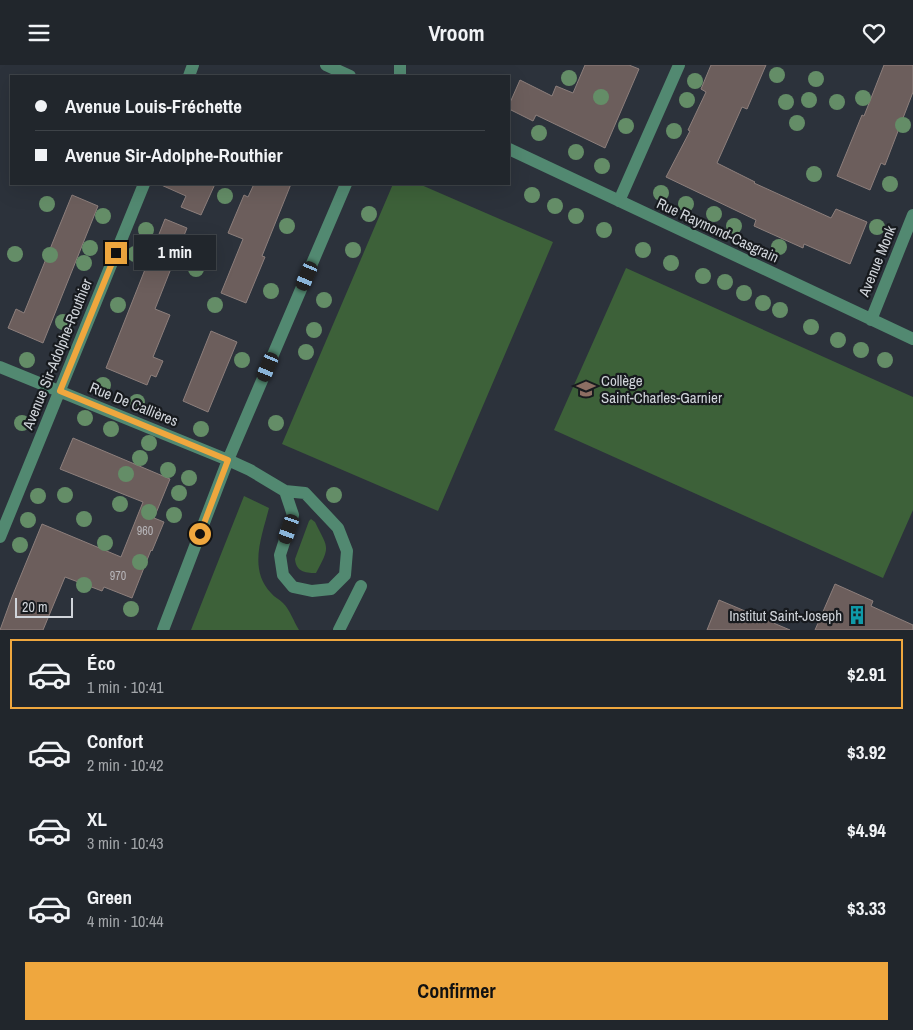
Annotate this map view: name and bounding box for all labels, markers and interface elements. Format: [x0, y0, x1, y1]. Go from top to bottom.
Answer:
text: Vroom [428, 18, 485, 48]
icon: menu [25, 19, 53, 47]
icon: heart [860, 19, 888, 47]
text: Avenue Louis-Fréchette [65, 93, 242, 119]
text: Avenue Sir-Adolphe-Routhier [65, 142, 283, 168]
street label: Rue Raymond-Casgrain [653, 192, 783, 268]
street label: Avenue Monk [853, 222, 901, 301]
callout: 1 min [134, 235, 216, 271]
text: 1 min [158, 241, 192, 263]
route end [105, 242, 127, 264]
car [294, 259, 319, 293]
street label: Avenue Sir-Adolphe-Routhier [17, 275, 97, 434]
car [255, 350, 280, 384]
place label: Collège Saint-Charles-Garnier [601, 370, 722, 408]
street label: Rue De Callières [87, 377, 181, 431]
school or university icon: Collège Saint-Charles-Garnier [575, 378, 597, 400]
car [277, 512, 300, 546]
house number: 960 [137, 523, 153, 539]
route start [189, 523, 211, 545]
house number: 970 [110, 568, 126, 584]
scale bar [15, 595, 72, 618]
text: 20 m [22, 598, 48, 616]
building icon: Institut Saint-Joseph [846, 604, 868, 626]
place label: Institut Saint-Joseph [729, 605, 842, 626]
text: Éco [87, 650, 116, 676]
icon: car [27, 652, 72, 697]
text: $2.91 [847, 661, 886, 687]
text: 1 min · 10:41 [87, 676, 164, 698]
text: Confort [87, 728, 143, 754]
icon: car [27, 730, 72, 775]
text: $3.92 [847, 739, 886, 765]
text: 2 min · 10:42 [87, 754, 164, 776]
text: XL [87, 806, 107, 832]
icon: car [27, 808, 72, 853]
text: $4.94 [847, 817, 886, 843]
text: 3 min · 10:43 [87, 832, 164, 854]
text: Green [87, 884, 132, 910]
icon: car [27, 886, 72, 931]
text: $3.33 [847, 895, 886, 921]
text: 4 min · 10:44 [87, 910, 164, 932]
button: Confirmer [25, 962, 888, 1020]

